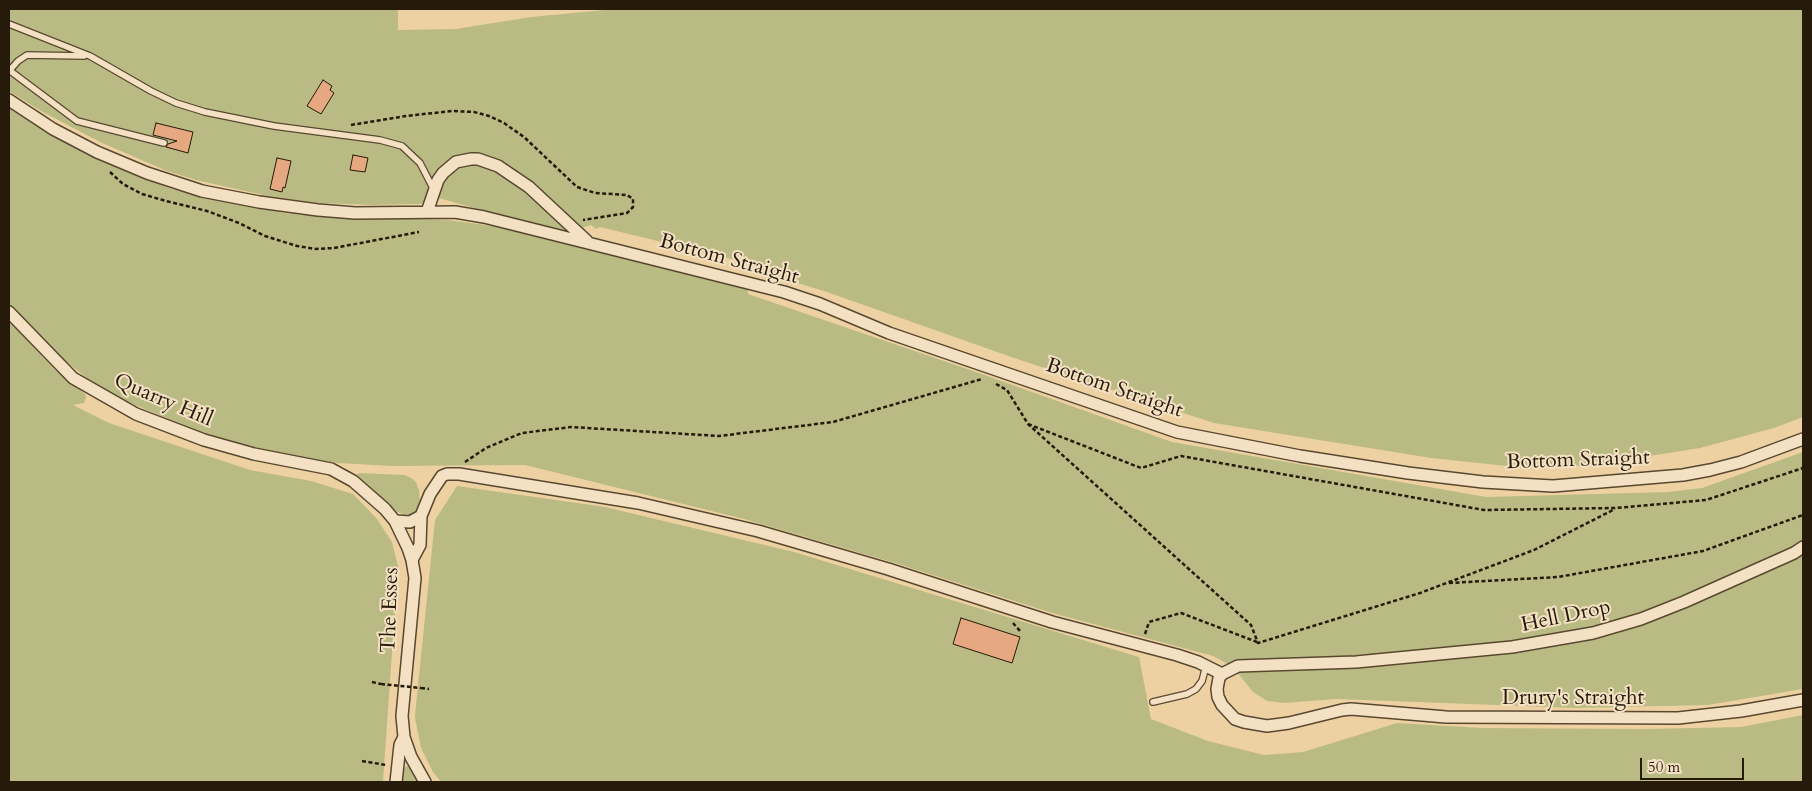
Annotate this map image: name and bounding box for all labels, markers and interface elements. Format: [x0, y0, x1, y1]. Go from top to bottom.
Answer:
street label: Bottom Straight [656, 229, 802, 291]
street label: Bottom Straight [1042, 354, 1186, 424]
street label: Quarry Hill [110, 369, 216, 433]
street label: Bottom Straight [1506, 446, 1650, 476]
street label: The Esses [377, 567, 405, 653]
street label: Hell Drop [1519, 595, 1613, 639]
street label: Drury's Straight [1502, 686, 1644, 712]
scale bar [1642, 748, 1746, 780]
text: 50 m [1648, 757, 1680, 777]

